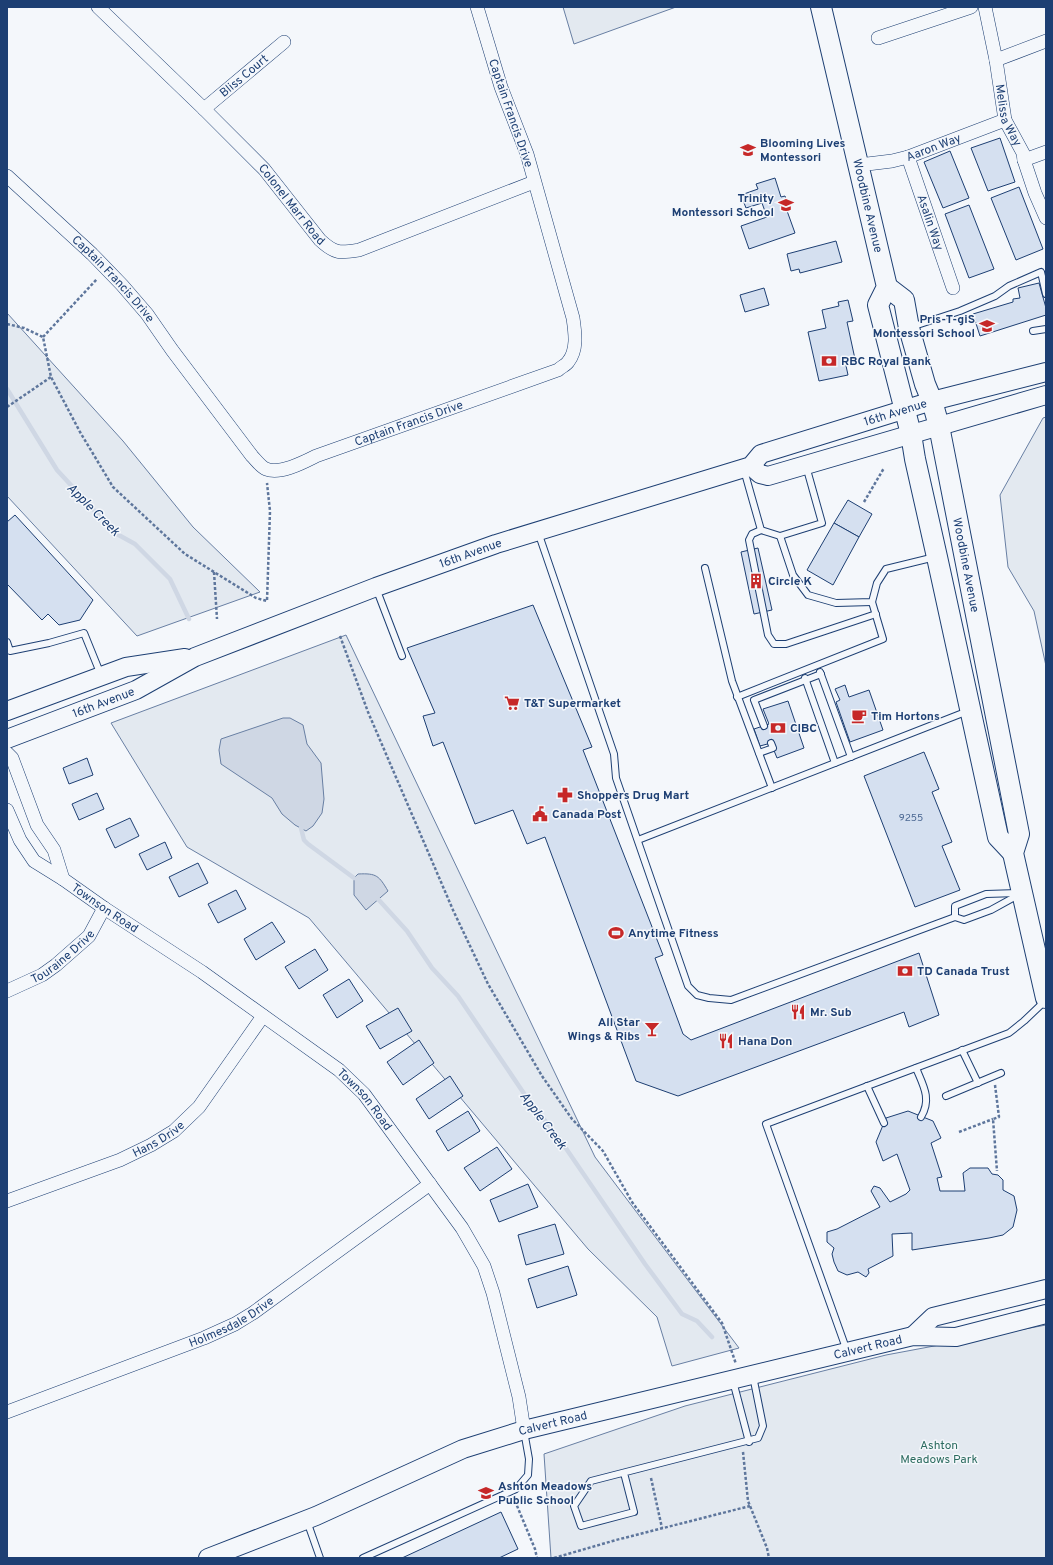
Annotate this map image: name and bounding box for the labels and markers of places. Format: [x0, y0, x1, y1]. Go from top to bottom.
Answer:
place label: Blooming Lives Montessori [760, 136, 846, 166]
school or university icon: Blooming Lives Montessori [739, 141, 757, 159]
place label: Trinity Montessori School [672, 191, 774, 221]
school or university icon: Trinity Montessori School [777, 196, 795, 214]
place label: Pris-T-giS Montessori School [873, 312, 975, 342]
school or university icon: Pris-T-giS Montessori School [978, 317, 996, 335]
bank icon: RBC Royal Bank [820, 352, 838, 370]
place label: RBC Royal Bank [841, 354, 932, 370]
building icon: Circle K [747, 572, 765, 590]
place label: Circle K [768, 574, 812, 590]
supermarket icon: T&T Supermarket [503, 694, 521, 712]
place label: T&T Supermarket [524, 696, 621, 712]
cafe icon: Tim Hortons [850, 707, 868, 725]
place label: Tim Hortons [871, 709, 940, 725]
bank icon: CIBC [769, 719, 787, 737]
place label: CIBC [790, 721, 817, 737]
pharmacy icon: Shoppers Drug Mart [556, 786, 574, 804]
place label: Shoppers Drug Mart [577, 788, 690, 804]
public building icon: Canada Post [531, 805, 549, 823]
place label: Canada Post [552, 807, 622, 823]
sports icon: Anytime Fitness [607, 924, 625, 942]
place label: Anytime Fitness [628, 926, 719, 942]
bank icon: TD Canada Trust [896, 962, 914, 980]
place label: TD Canada Trust [917, 964, 1010, 980]
restaurant icon: Mr. Sub [789, 1003, 807, 1021]
place label: Mr. Sub [810, 1005, 852, 1021]
place label: All Star Wings & Ribs [568, 1015, 640, 1045]
bar icon: All Star Wings & Ribs [643, 1020, 661, 1038]
restaurant icon: Hana Don [717, 1032, 735, 1050]
place label: Hana Don [738, 1034, 792, 1050]
place label: Ashton Meadows Public School [498, 1479, 592, 1509]
school or university icon: Ashton Meadows Public School [477, 1484, 495, 1502]

